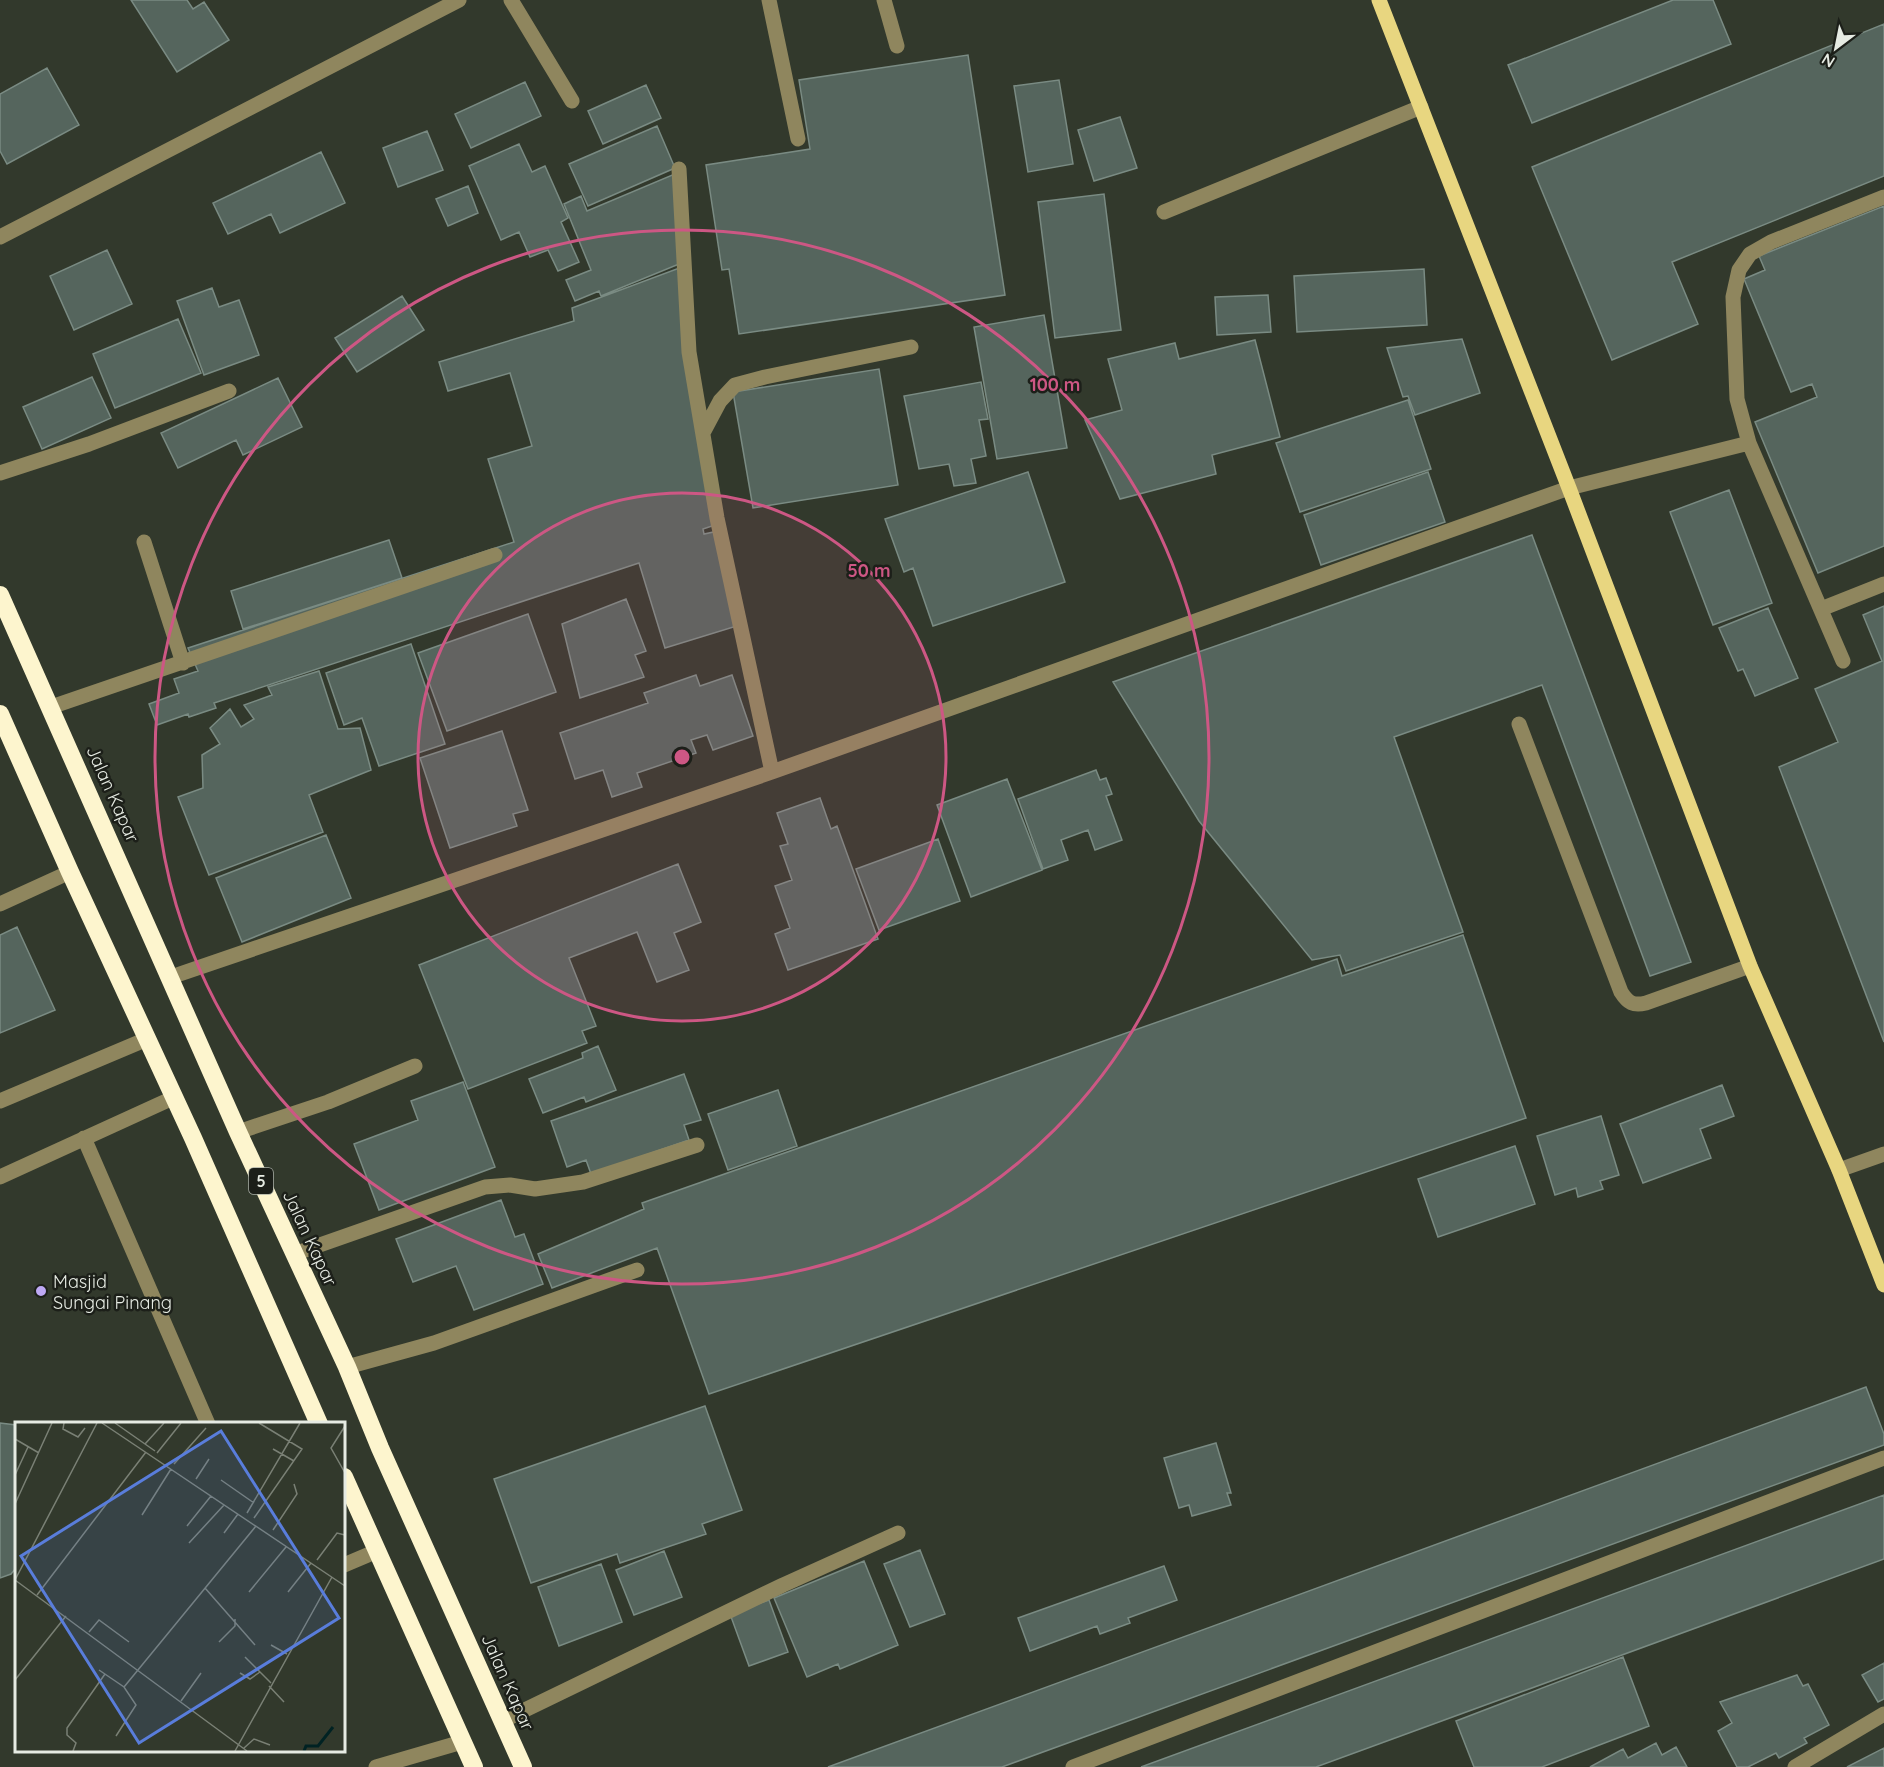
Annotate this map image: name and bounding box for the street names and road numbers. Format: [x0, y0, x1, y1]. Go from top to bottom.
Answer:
street label: Jalan Kapar [81, 742, 145, 846]
road number: 5 [249, 1168, 273, 1194]
street label: Jalan Kapar [278, 1186, 342, 1290]
street label: Jalan Kapar [476, 1630, 540, 1734]

